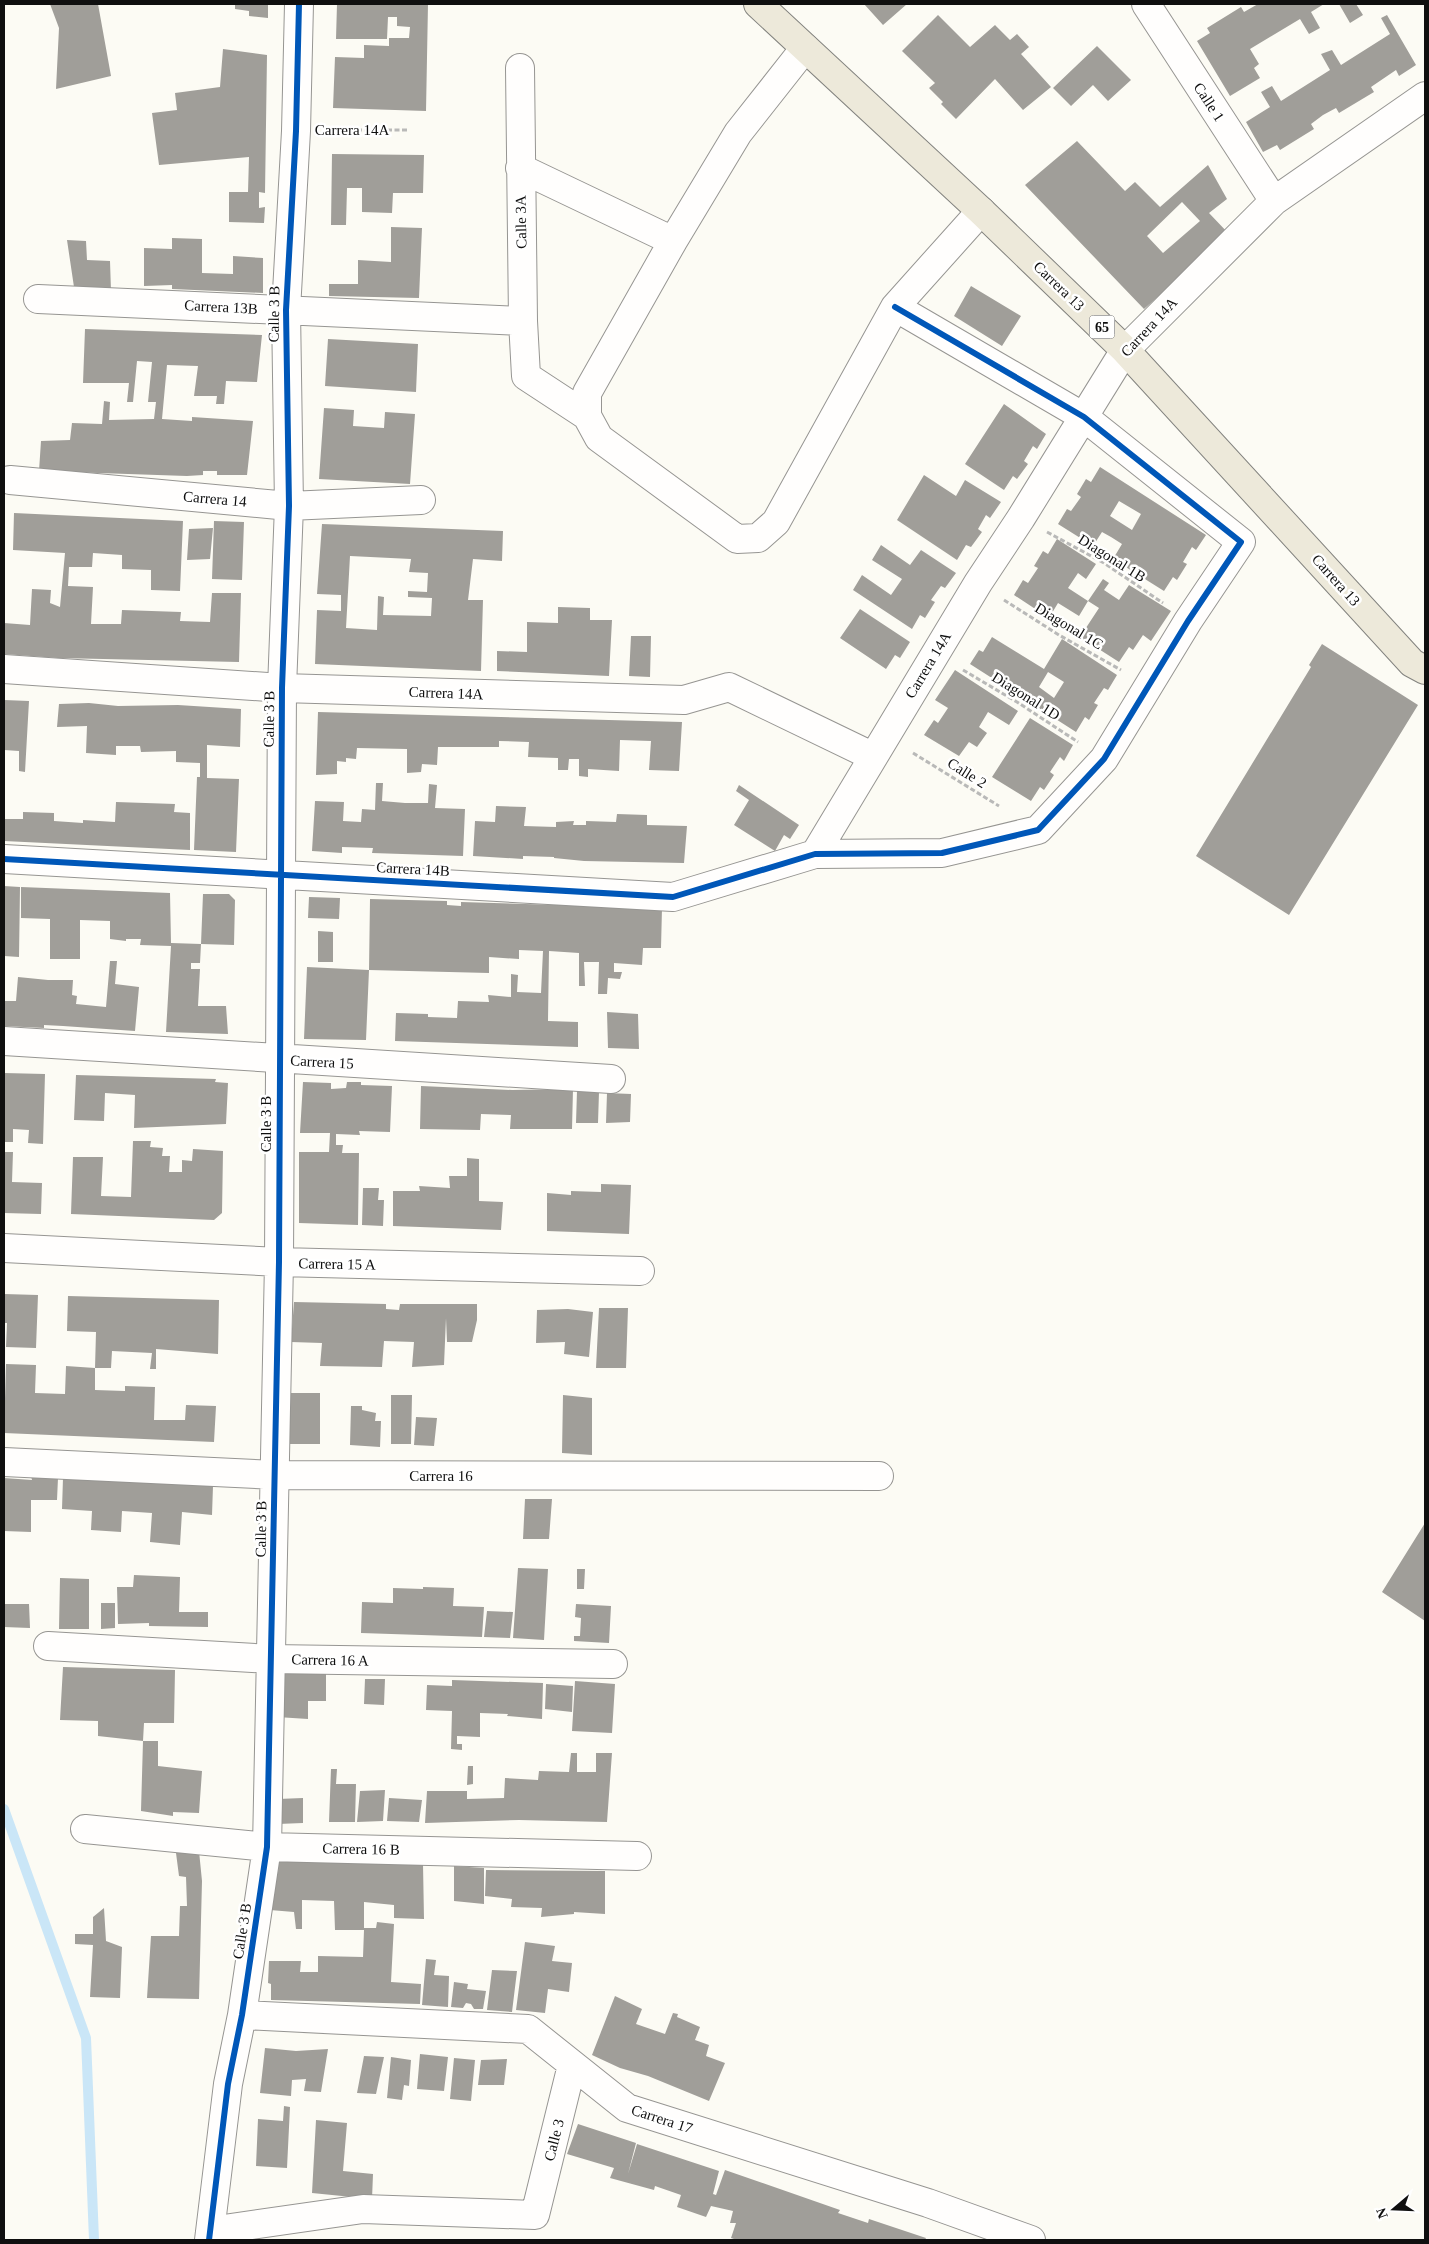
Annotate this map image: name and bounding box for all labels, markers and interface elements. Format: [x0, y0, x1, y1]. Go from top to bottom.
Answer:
street label: Calle 1 [1191, 80, 1227, 124]
street label: Carrera 14A [315, 122, 389, 138]
street label: Calle 3A [513, 195, 529, 249]
street label: Carrera 13 [1031, 258, 1087, 314]
street label: Calle 3 B [266, 286, 282, 342]
street label: Carrera 14A [1118, 294, 1180, 360]
street label: Carrera 13B [184, 297, 258, 317]
road number: 65 [1090, 316, 1114, 338]
street label: Carrera 14 [183, 488, 248, 510]
street label: Diagonal 1B [1075, 531, 1149, 585]
street label: Carrera 13 [1309, 551, 1363, 609]
street label: Diagonal 1C [1032, 600, 1106, 652]
street label: Carrera 14A [902, 629, 954, 701]
street label: Diagonal 1D [989, 669, 1063, 723]
street label: Carrera 14A [408, 684, 484, 702]
street label: Calle 3 B [261, 691, 277, 747]
street label: Calle 2 [945, 755, 989, 791]
street label: Carrera 14B [376, 859, 450, 879]
street label: Carrera 15 [290, 1052, 354, 1072]
street label: Calle 3 B [258, 1096, 274, 1152]
street label: Carrera 15 A [298, 1255, 376, 1273]
street label: Carrera 16 [409, 1468, 473, 1484]
street label: Calle 3 B [253, 1501, 269, 1557]
street label: Carrera 16 A [291, 1651, 369, 1669]
street label: Carrera 16 B [322, 1840, 400, 1858]
street label: Calle 3 B [230, 1902, 254, 1960]
street label: Carrera 17 [629, 2102, 695, 2137]
street label: Calle 3 [541, 2117, 567, 2163]
north arrow [1369, 2184, 1419, 2234]
text: N [1373, 2206, 1391, 2220]

